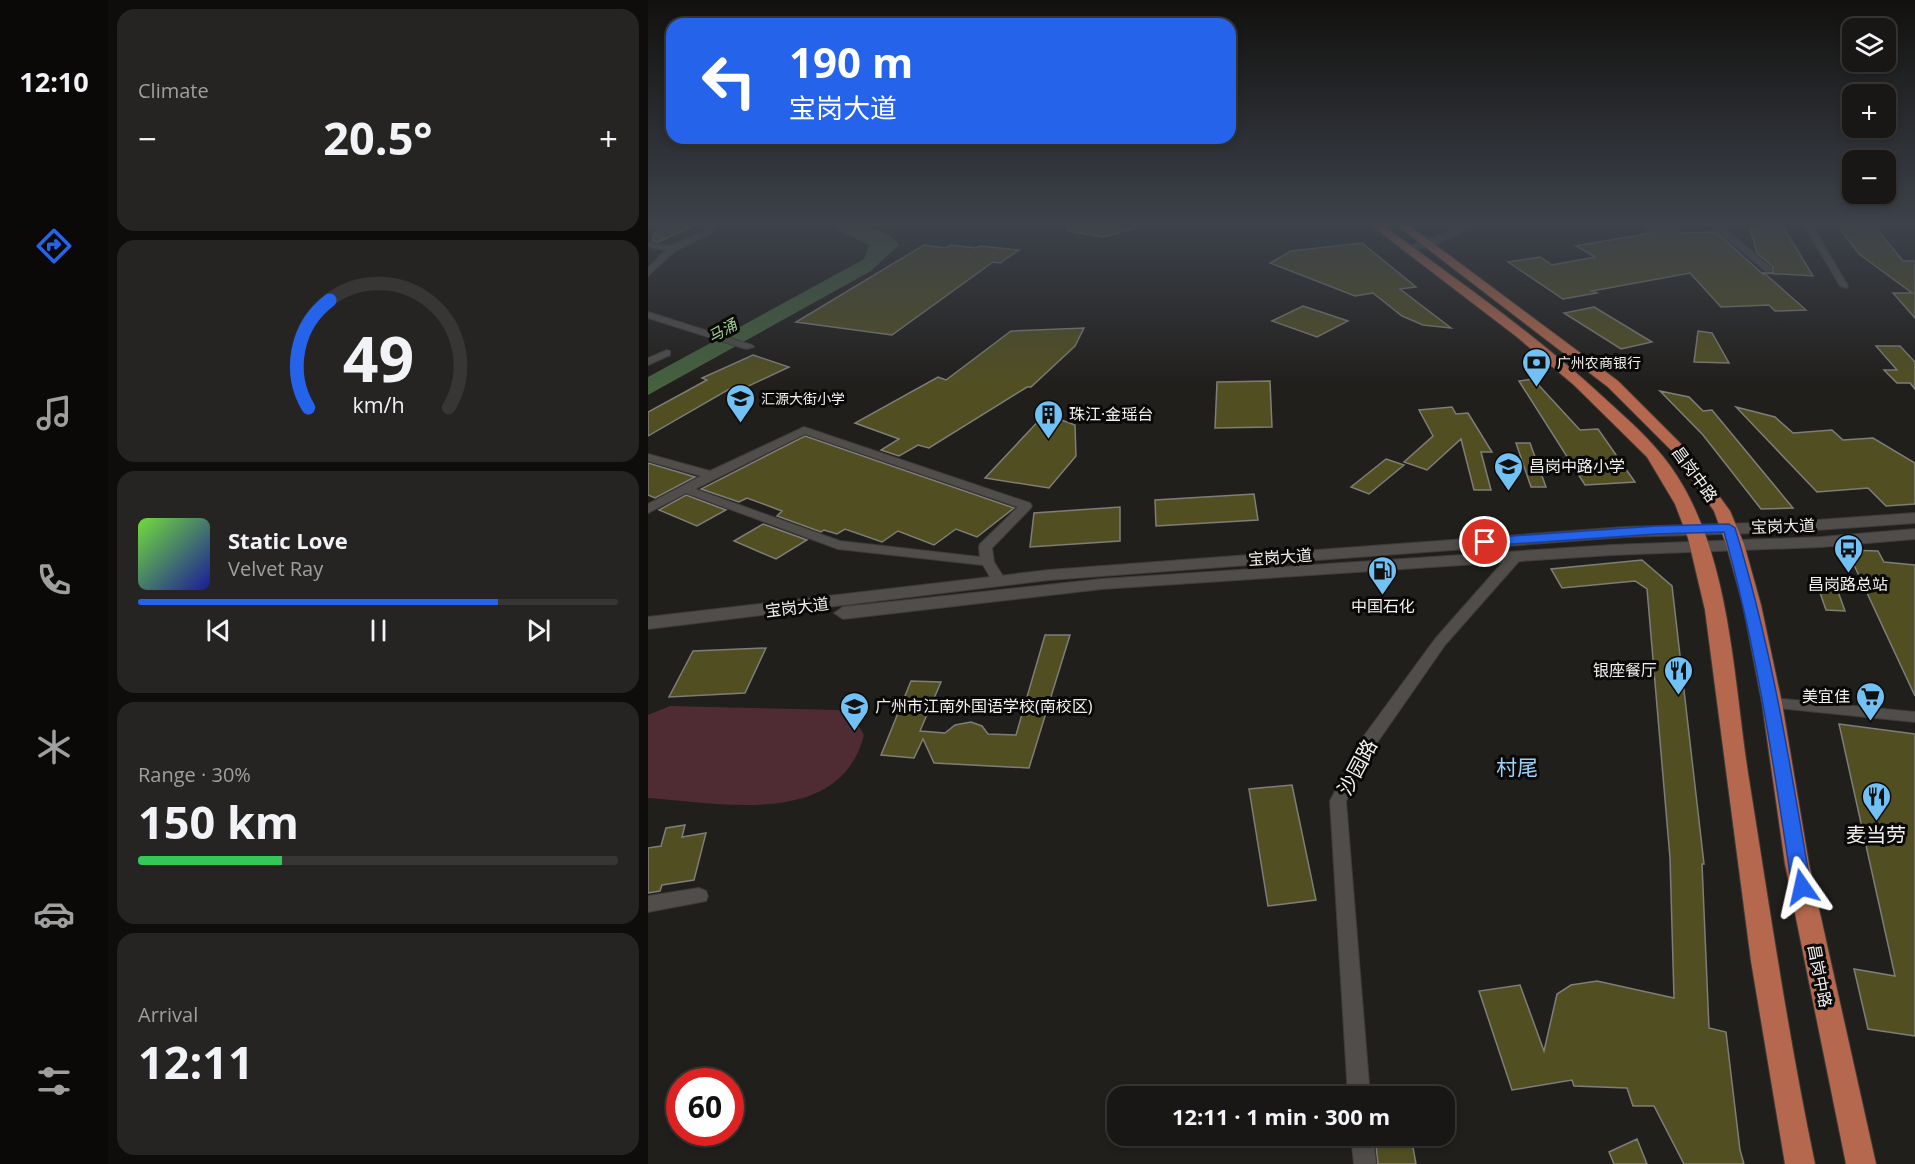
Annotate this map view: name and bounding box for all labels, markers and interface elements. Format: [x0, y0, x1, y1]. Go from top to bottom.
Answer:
map controls [1842, 18, 1896, 204]
button: layers [1842, 18, 1896, 72]
text: 190 m [789, 33, 913, 90]
icon: left [690, 42, 768, 120]
text: 12:10 [19, 63, 89, 100]
text: Climate [138, 77, 209, 104]
button: + [1842, 84, 1896, 138]
text: 宝岗大道 [789, 89, 897, 126]
text: 20.5° [323, 107, 433, 168]
text: − [138, 116, 157, 161]
text: + [599, 116, 618, 161]
button: − [1842, 150, 1896, 204]
icon: directions [33, 225, 75, 267]
water label: 马涌 [704, 313, 742, 346]
text: 49 [342, 315, 414, 400]
bank icon: 广州农商银行 [1520, 346, 1552, 388]
place label: 广州农商银行 [1557, 353, 1641, 372]
school or university icon: 汇源大街小学 [724, 382, 756, 424]
place label: 汇源大街小学 [761, 389, 845, 408]
text: km/h [352, 390, 404, 419]
icon: music [33, 392, 75, 434]
building icon: 珠江·金瑶台 [1032, 398, 1064, 440]
place label: 珠江·金瑶台 [1069, 403, 1153, 425]
street label: 昌岗中路 [1667, 442, 1723, 506]
school or university icon: 昌岗中路小学 [1492, 450, 1524, 492]
place label: 昌岗中路小学 [1529, 455, 1625, 477]
street label: 宝岗大道 [1751, 514, 1815, 538]
pin [1459, 516, 1510, 567]
text: Static Love [228, 525, 348, 555]
icon: arrive [1468, 525, 1501, 558]
bus stop icon: 昌岗路总站 [1832, 532, 1864, 574]
street label: 宝岗大道 [1247, 544, 1313, 570]
fuel station icon: 中国石化 [1367, 554, 1399, 596]
text: Velvet Ray [228, 555, 323, 582]
icon: phone [33, 559, 75, 601]
place label: 昌岗路总站 [1808, 573, 1888, 595]
street label: 宝岗大道 [764, 592, 830, 622]
place label: 中国石化 [1351, 595, 1415, 617]
icon: previous [202, 614, 235, 647]
icon: pause [362, 614, 395, 647]
icon: next [522, 614, 555, 647]
restaurant icon: 银座餐厅 [1662, 654, 1694, 696]
place label: 银座餐厅 [1593, 659, 1657, 681]
supermarket icon: 美宜佳 [1855, 680, 1887, 722]
place label: 美宜佳 [1802, 685, 1850, 707]
school or university icon: 广州市江南外国语学校(南校区) [838, 690, 870, 732]
place label: 广州市江南外国语学校(南校区) [875, 695, 1093, 717]
icon: climate [33, 726, 75, 768]
street label: 沙园路 [1331, 734, 1383, 800]
district label: 村尾 [1496, 753, 1538, 781]
text: Range · 30% [138, 761, 251, 788]
restaurant icon: 麦当劳 [1860, 780, 1892, 822]
text: 150 km [138, 791, 299, 852]
place label: 麦当劳 [1846, 821, 1906, 848]
position arrow [1770, 855, 1834, 919]
icon: car [33, 893, 75, 935]
street label: 昌岗中路 [1803, 942, 1837, 1010]
text: Arrival [138, 1001, 198, 1028]
text: 12:11 [138, 1031, 254, 1092]
icon: filters [33, 1060, 75, 1102]
speed limit sign: 60 [666, 1068, 744, 1146]
text: 12:11 · 1 min · 300 m [1172, 1101, 1390, 1131]

